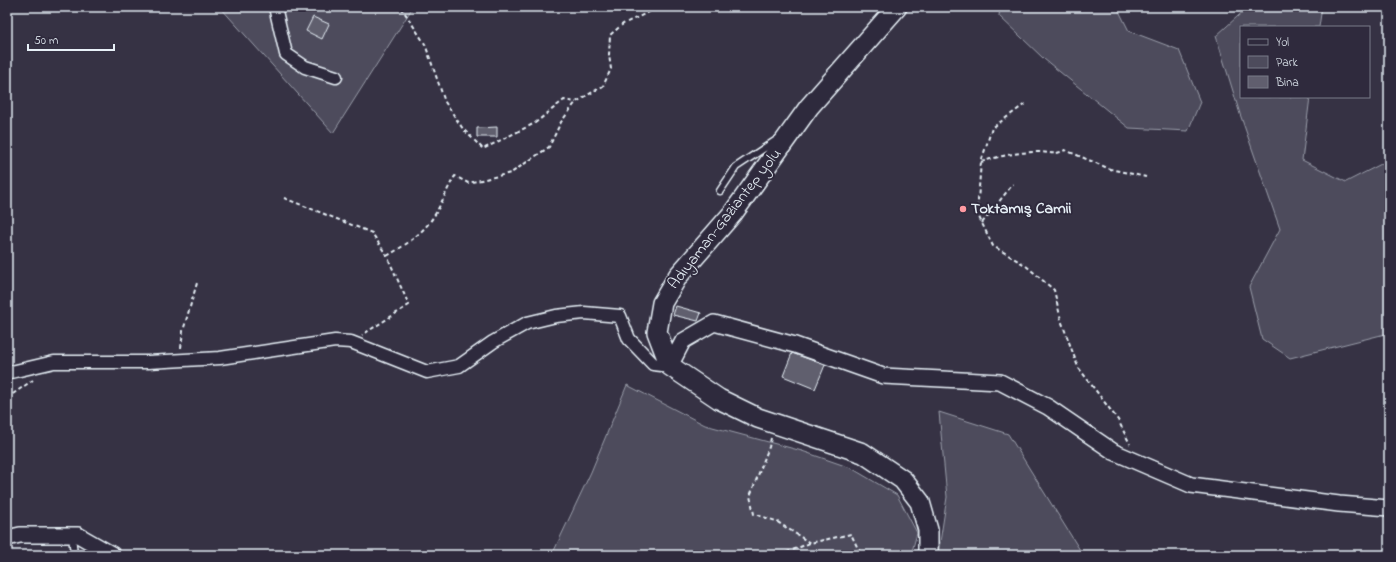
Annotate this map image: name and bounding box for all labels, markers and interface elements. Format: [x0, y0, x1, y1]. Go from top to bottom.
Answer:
scale bar [28, 26, 114, 52]
legend [1240, 26, 1370, 98]
text: 50 m [34, 32, 58, 50]
text: Yol [1276, 34, 1289, 52]
text: Park [1276, 54, 1298, 72]
text: Bina [1275, 74, 1299, 92]
street label: Adıyaman-Gaziantep yolu [662, 143, 788, 295]
place label: Toktamış Camii [971, 197, 1072, 221]
marker: Toktamış Camii [958, 204, 968, 214]

